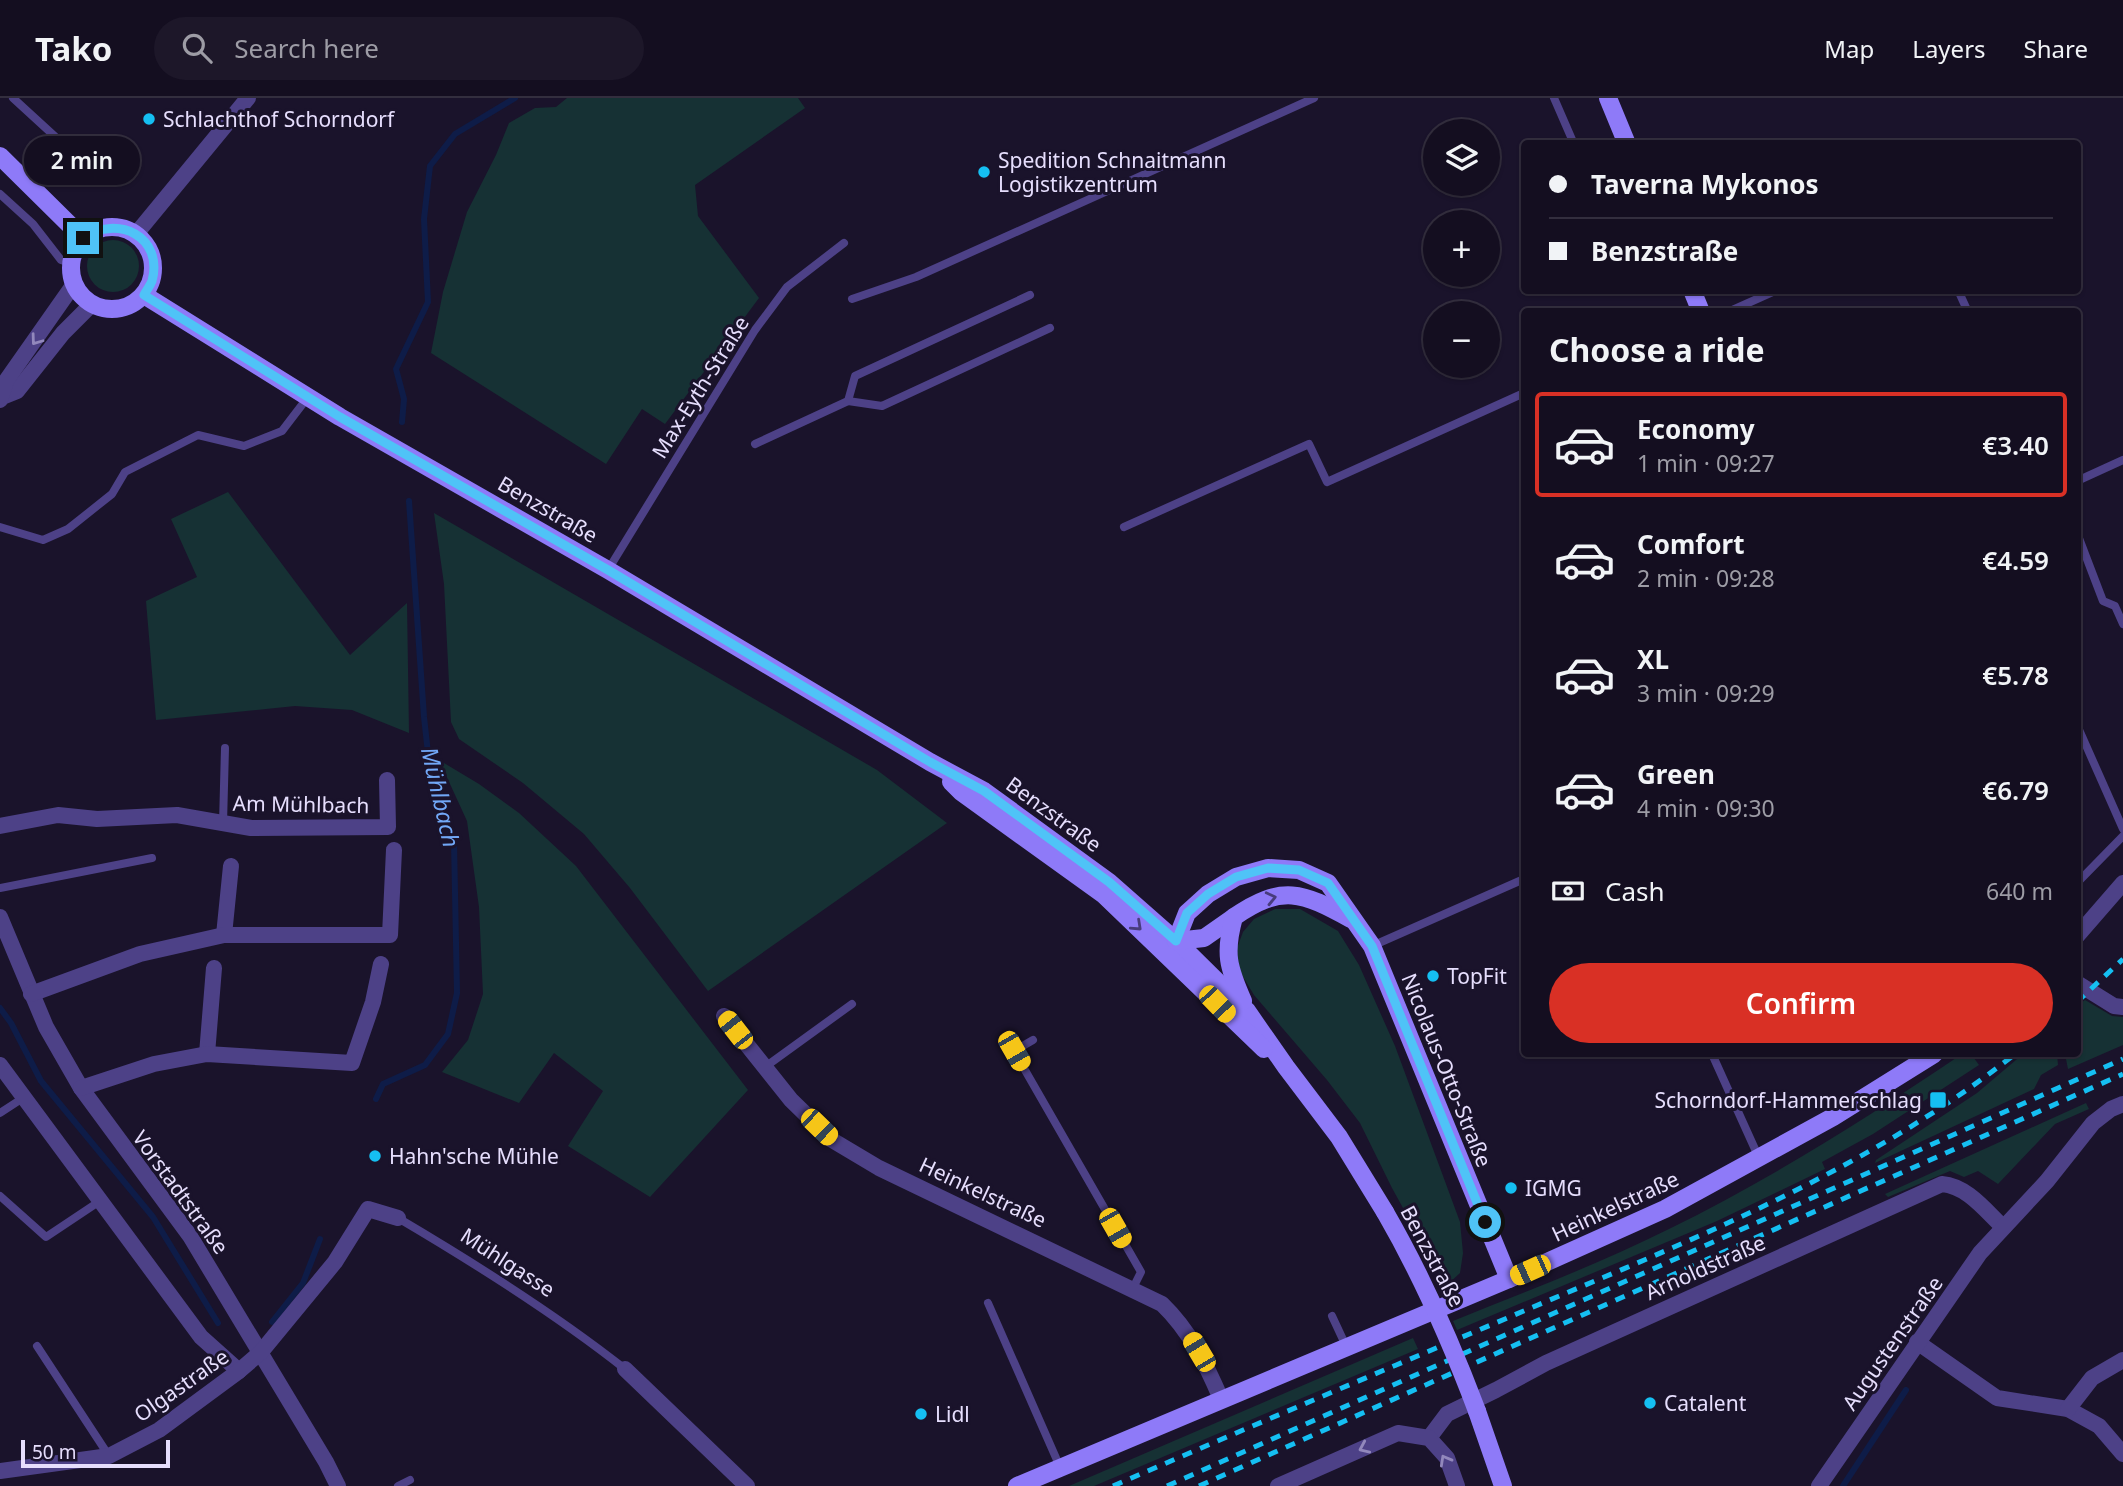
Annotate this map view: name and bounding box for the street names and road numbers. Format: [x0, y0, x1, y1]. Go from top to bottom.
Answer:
street label: Max-Eyth-Straße [645, 311, 755, 463]
street label: Benzstraße [493, 469, 603, 549]
street label: Benzstraße [1001, 770, 1107, 858]
street label: Am Mühlbach [232, 789, 370, 819]
street label: Nicolaus-Otto-Straße [1395, 969, 1499, 1171]
street label: Vorstadtstraße [127, 1125, 235, 1259]
street label: Heinkelstraße [915, 1150, 1051, 1234]
street label: Heinkelstraße [1547, 1164, 1683, 1248]
street label: Benzstraße [1395, 1200, 1471, 1312]
street label: Mühlgasse [455, 1221, 561, 1303]
street label: Arnoldstraße [1640, 1228, 1770, 1306]
street label: Augustenstraße [1835, 1270, 1949, 1416]
street label: Olgastraße [128, 1342, 234, 1428]

